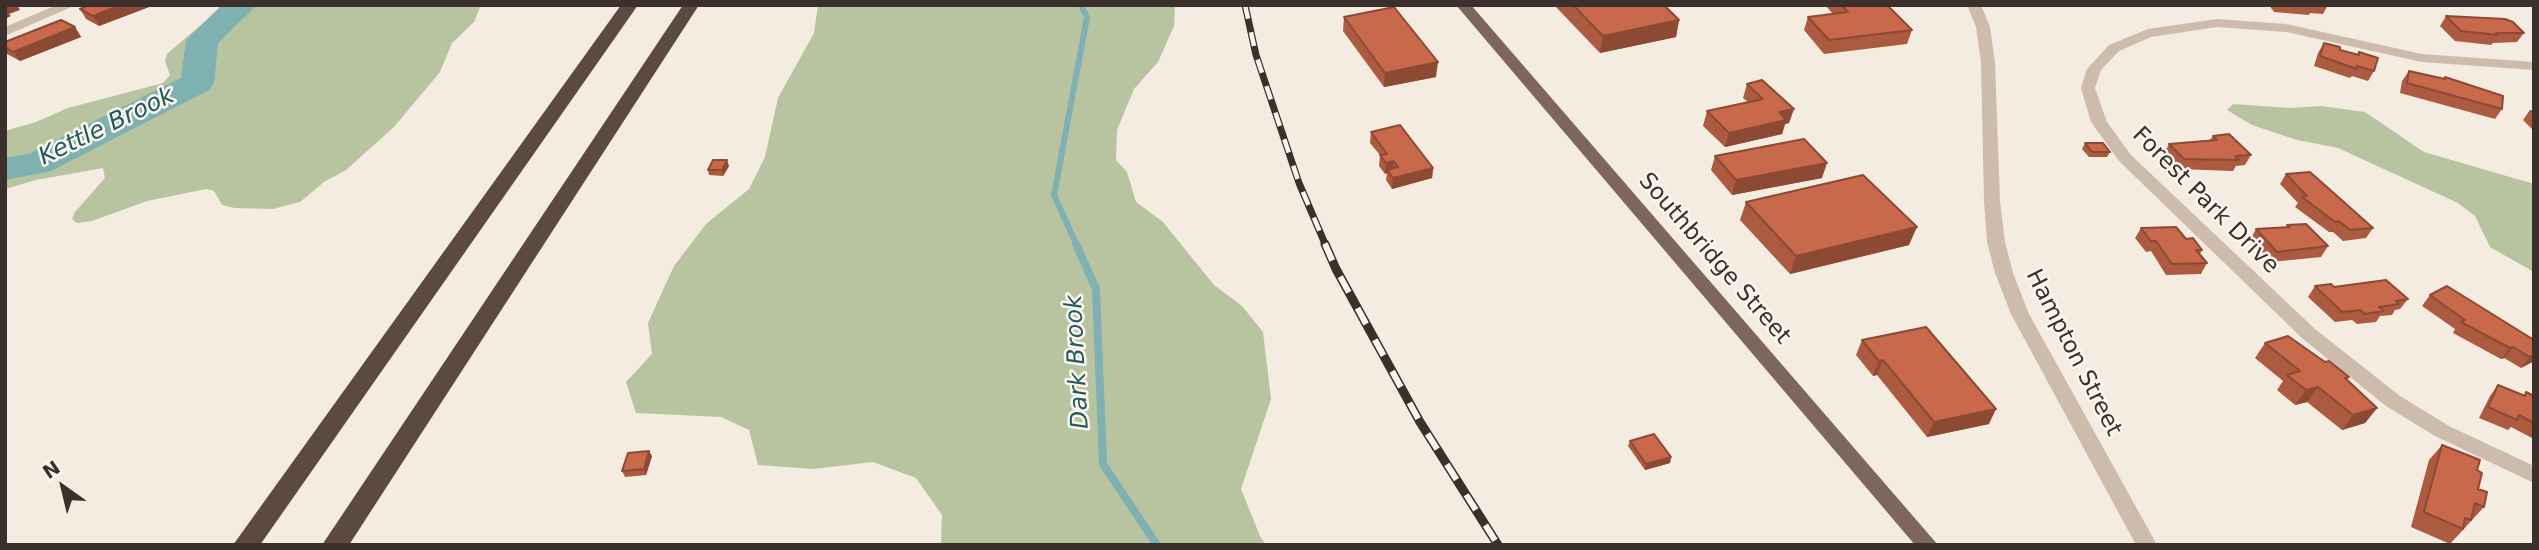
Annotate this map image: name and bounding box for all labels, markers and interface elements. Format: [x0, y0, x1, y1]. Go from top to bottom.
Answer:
water label: Kettle Brook [35, 82, 179, 172]
street label: Forest Park Drive [2126, 122, 2284, 280]
street label: Southbridge Street [1632, 168, 1796, 350]
street label: Hampton Street [2019, 265, 2127, 441]
water label: Dark Brook [1060, 294, 1096, 430]
north arrow [28, 452, 98, 522]
text: N [39, 456, 64, 483]

